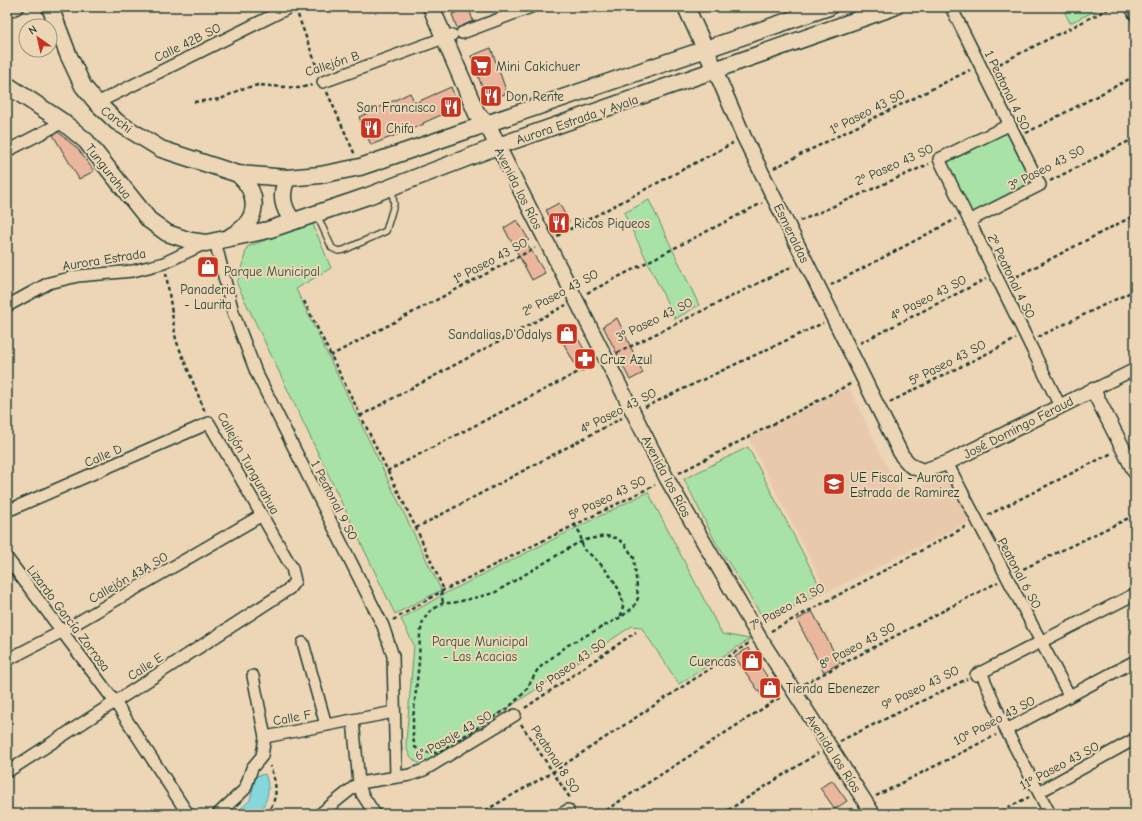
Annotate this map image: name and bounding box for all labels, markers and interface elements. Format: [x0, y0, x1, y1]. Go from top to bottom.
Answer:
north arrow [18, 18, 58, 58]
street label: Calle 42B SO [151, 20, 223, 65]
text: N [26, 23, 39, 38]
street label: Callejón B [303, 48, 361, 79]
street label: 1 Peatonal 4 SO [982, 48, 1033, 133]
supermarket icon: Mini Cakichuer [468, 53, 494, 79]
place label: Mini Cakichuer [496, 59, 581, 74]
restaurant icon: Don Rente [478, 83, 504, 109]
street label: 1º Paseo 43 SO [827, 86, 907, 137]
place label: Don Rente [506, 89, 564, 104]
street label: Aurora Estrada y Ayala [514, 92, 640, 147]
restaurant icon: San Francisco [438, 94, 464, 120]
place label: San Francisco [357, 100, 436, 115]
street label: Carchi [98, 103, 135, 136]
restaurant icon: Chifa [358, 115, 384, 141]
place label: Chifa [386, 121, 414, 136]
street label: Tungurahua [82, 141, 135, 202]
street label: 2º Paseo 43 SO [853, 141, 936, 188]
street label: 3º Paseo 43 SO [1005, 142, 1087, 193]
street label: Avenida los Ríos [492, 145, 546, 232]
street label: Esmeraldas [771, 201, 812, 265]
restaurant icon: Ricos Piqueos [546, 210, 572, 236]
place label: Ricos Piqueos [574, 216, 650, 231]
street label: 2º Peatonal 4 SO [985, 231, 1039, 321]
street label: 1º Paseo 43 SO [450, 234, 530, 286]
street label: Aurora Estrada [61, 246, 147, 273]
shop icon: Panaderia - Laurita [195, 254, 221, 280]
park label: Parque Municipal [224, 264, 320, 279]
street label: 2º Paseo 43 SO [520, 266, 601, 319]
street label: 4º Paseo 43 SO [888, 272, 969, 323]
place label: Panaderia - Laurita [180, 282, 236, 312]
street label: 3º Paseo 43 SO [613, 294, 695, 345]
shop icon: Sandalias D'Odalys [554, 321, 580, 347]
place label: Sandalias D'Odalys [448, 327, 552, 342]
street label: 5º Paseo 43 SO [906, 337, 988, 388]
pharmacy icon: Cruz Azul [572, 346, 598, 372]
place label: Cruz Azul [600, 352, 652, 367]
street label: 4º Paseo 43 SO [578, 385, 659, 436]
street label: José Domingo Feraud [961, 393, 1076, 462]
street label: Callejón Tungurahua [214, 410, 283, 517]
street label: Avenida los Ríos [639, 433, 694, 519]
street label: Calle D [82, 441, 124, 470]
street label: 1 Peatonal 9 SO [308, 458, 361, 543]
place label: UE Fiscal - Aurora Estrada de Ramirez [850, 470, 960, 500]
school or university icon: UE Fiscal - Aurora Estrada de Ramirez [821, 471, 847, 497]
street label: 5º Paseo 43 SO [566, 472, 648, 523]
street label: Peatonal 6 SO [995, 535, 1045, 611]
street label: Callejón 43A SO [86, 549, 170, 606]
street label: Lizardo García Zorrosa [24, 562, 113, 674]
street label: 7º Paseo 43 SO [747, 580, 827, 633]
street label: 8º Paseo 43 SO [817, 619, 898, 672]
park label: Parque Municipal - Las Acacias [432, 634, 528, 664]
street label: 6º Paseo 43 SO [531, 635, 609, 696]
shop icon: Cuencas [739, 648, 765, 674]
street label: Calle E [125, 649, 166, 683]
place label: Cuencas [689, 654, 736, 669]
street label: 9º Paseo 43 SO [879, 662, 961, 713]
shop icon: Tienda Ebenezer [757, 675, 783, 701]
place label: Tienda Ebenezer [786, 681, 880, 696]
street label: 10º Paseo 43 SO [951, 693, 1038, 748]
street label: Calle F [272, 707, 313, 728]
street label: 6° Pasaje 43 SO [412, 707, 495, 764]
street label: Avenida los Ríos [803, 712, 864, 795]
street label: Peatonal 8 SO [528, 723, 583, 796]
street label: 11º Paseo 43 SO [1017, 738, 1101, 793]

